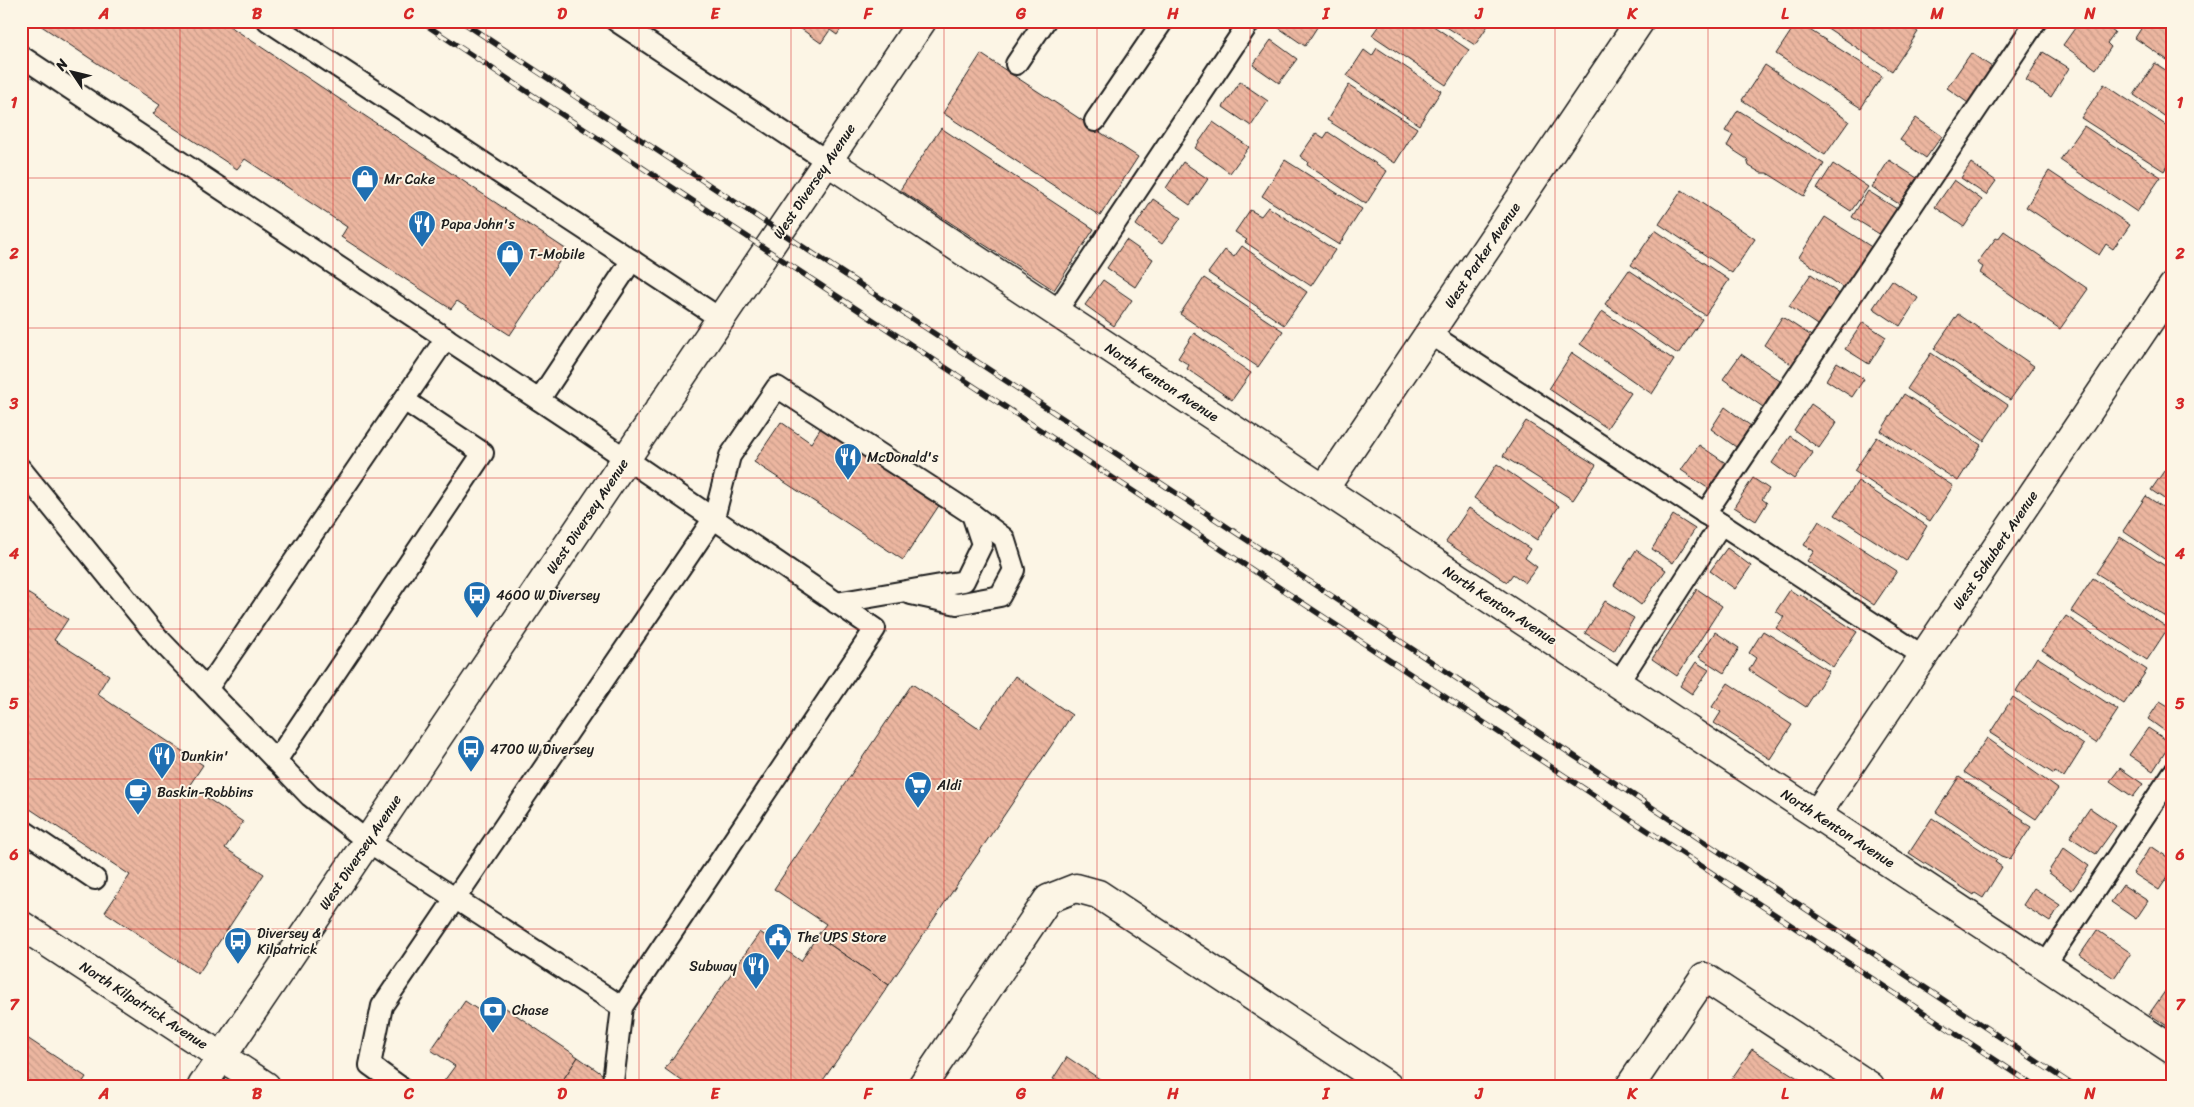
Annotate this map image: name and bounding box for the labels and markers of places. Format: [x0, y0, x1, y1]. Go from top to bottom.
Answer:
shop icon: Mr Cake [350, 164, 380, 203]
place label: Mr Cake [384, 167, 435, 192]
restaurant icon: Papa John's [407, 209, 437, 248]
place label: Papa John's [441, 212, 515, 237]
shop icon: T-Mobile [495, 239, 525, 278]
place label: T-Mobile [529, 242, 585, 267]
restaurant icon: McDonald's [833, 442, 863, 481]
place label: McDonald's [867, 445, 939, 470]
bus stop icon: 4600 W Diversey [462, 580, 492, 619]
place label: 4600 W Diversey [496, 583, 601, 608]
bus stop icon: 4700 W Diversey [456, 734, 486, 773]
place label: 4700 W Diversey [490, 737, 595, 762]
restaurant icon: Dunkin' [147, 741, 177, 780]
place label: Dunkin' [181, 744, 229, 769]
supermarket icon: Aldi [903, 770, 933, 809]
place label: Aldi [936, 773, 963, 798]
cafe icon: Baskin-Robbins [123, 777, 153, 816]
place label: Baskin-Robbins [157, 780, 254, 805]
place label: Diversey & Kilpatrick [257, 921, 321, 962]
public building icon: The UPS Store [763, 922, 793, 961]
place label: The UPS Store [797, 925, 887, 950]
bus stop icon: Diversey & Kilpatrick [223, 926, 253, 965]
restaurant icon: Subway [741, 951, 771, 990]
place label: Subway [689, 954, 738, 979]
bank icon: Chase [478, 995, 508, 1034]
place label: Chase [512, 998, 549, 1023]

